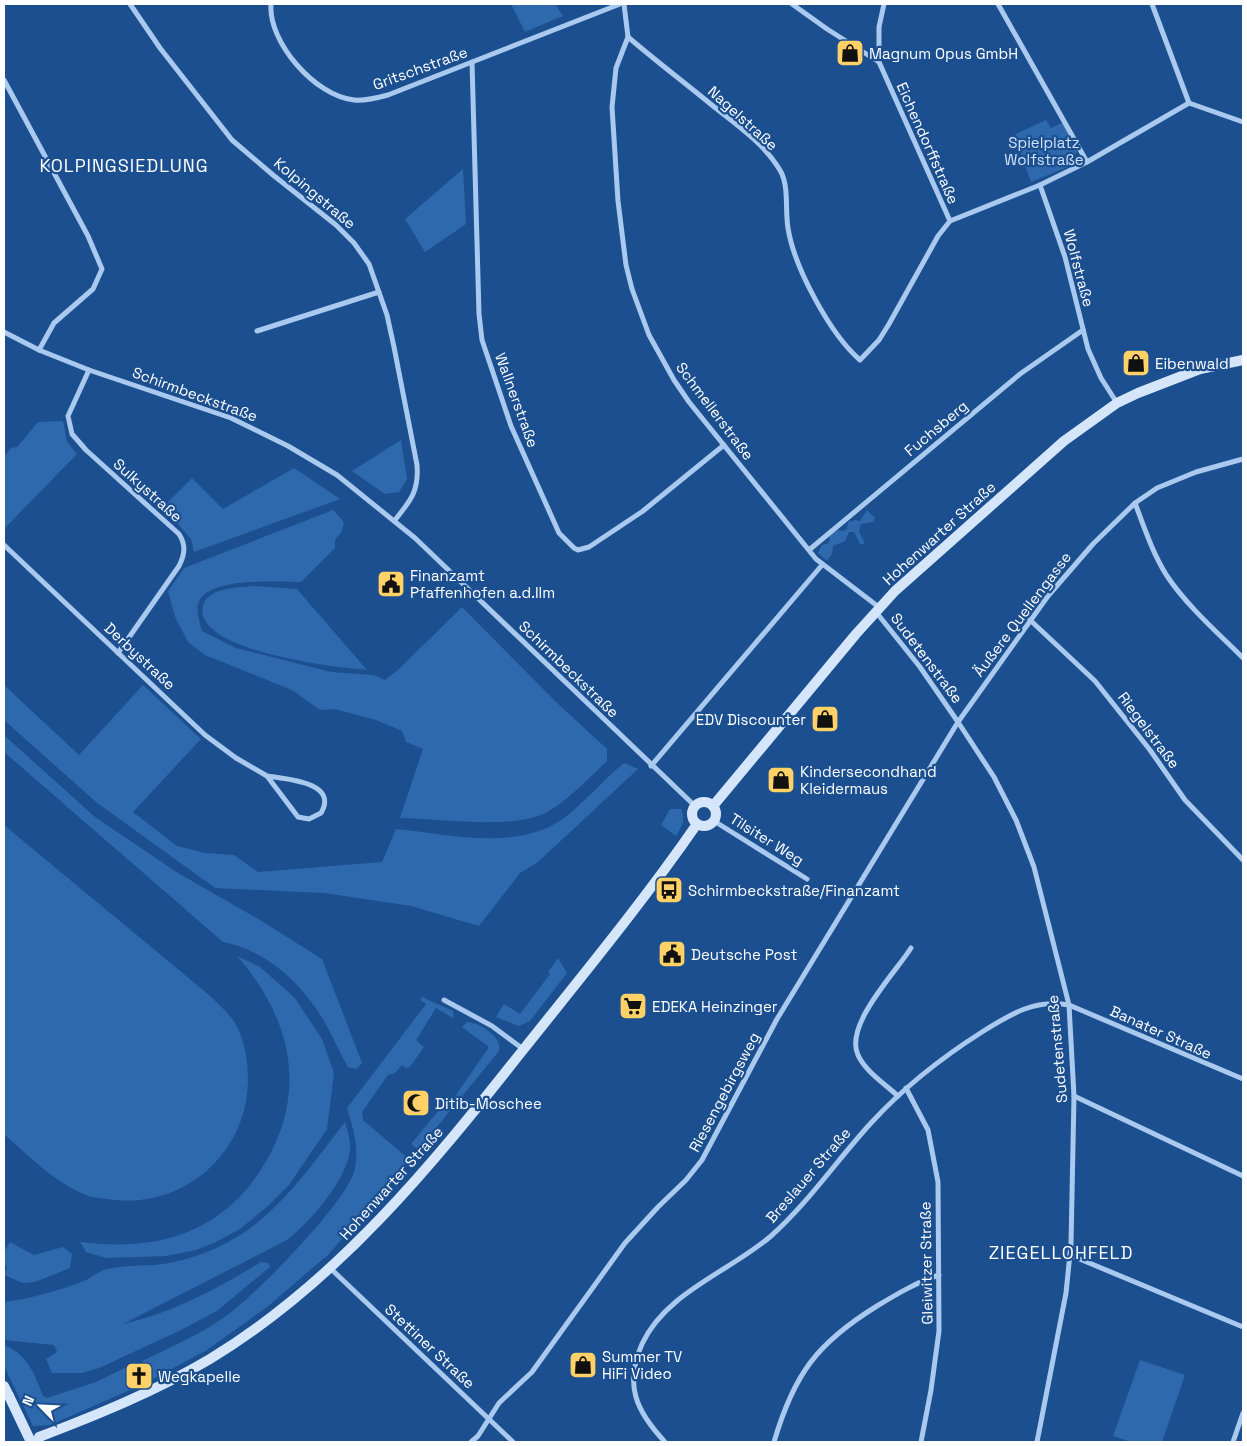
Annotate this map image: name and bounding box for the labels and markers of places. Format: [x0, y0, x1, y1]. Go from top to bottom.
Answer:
shop icon: Magnum Opus GmbH [835, 38, 865, 68]
place label: Magnum Opus GmbH [869, 44, 1018, 63]
shop icon: Eibenwald [1121, 348, 1151, 378]
place label: Eibenwald [1155, 354, 1229, 373]
place label: Finanzamt Pfaffenhofen a.d.Ilm [410, 566, 555, 602]
public building icon: Finanzamt Pfaffenhofen a.d.Ilm [376, 569, 406, 599]
shop icon: EDV Discounter [810, 704, 840, 734]
place label: EDV Discounter [696, 710, 806, 729]
place label: Kindersecondhand Kleidermaus [800, 762, 937, 798]
shop icon: Kindersecondhand Kleidermaus [766, 765, 796, 795]
bus stop icon: Schirmbeckstraße/Finanzamt [654, 875, 684, 905]
place label: Schirmbeckstraße/Finanzamt [688, 881, 900, 900]
public building icon: Deutsche Post [657, 939, 687, 969]
place label: Deutsche Post [691, 945, 797, 964]
supermarket icon: EDEKA Heinzinger [618, 991, 648, 1021]
place label: EDEKA Heinzinger [652, 997, 778, 1016]
mosque icon: Ditib-Moschee [401, 1088, 431, 1118]
place label: Ditib-Moschee [435, 1094, 542, 1113]
place label: Summer TV HiFi Video [602, 1347, 682, 1383]
shop icon: Summer TV HiFi Video [568, 1350, 598, 1380]
church icon: Wegkapelle [124, 1361, 154, 1391]
place label: Wegkapelle [158, 1367, 241, 1386]

